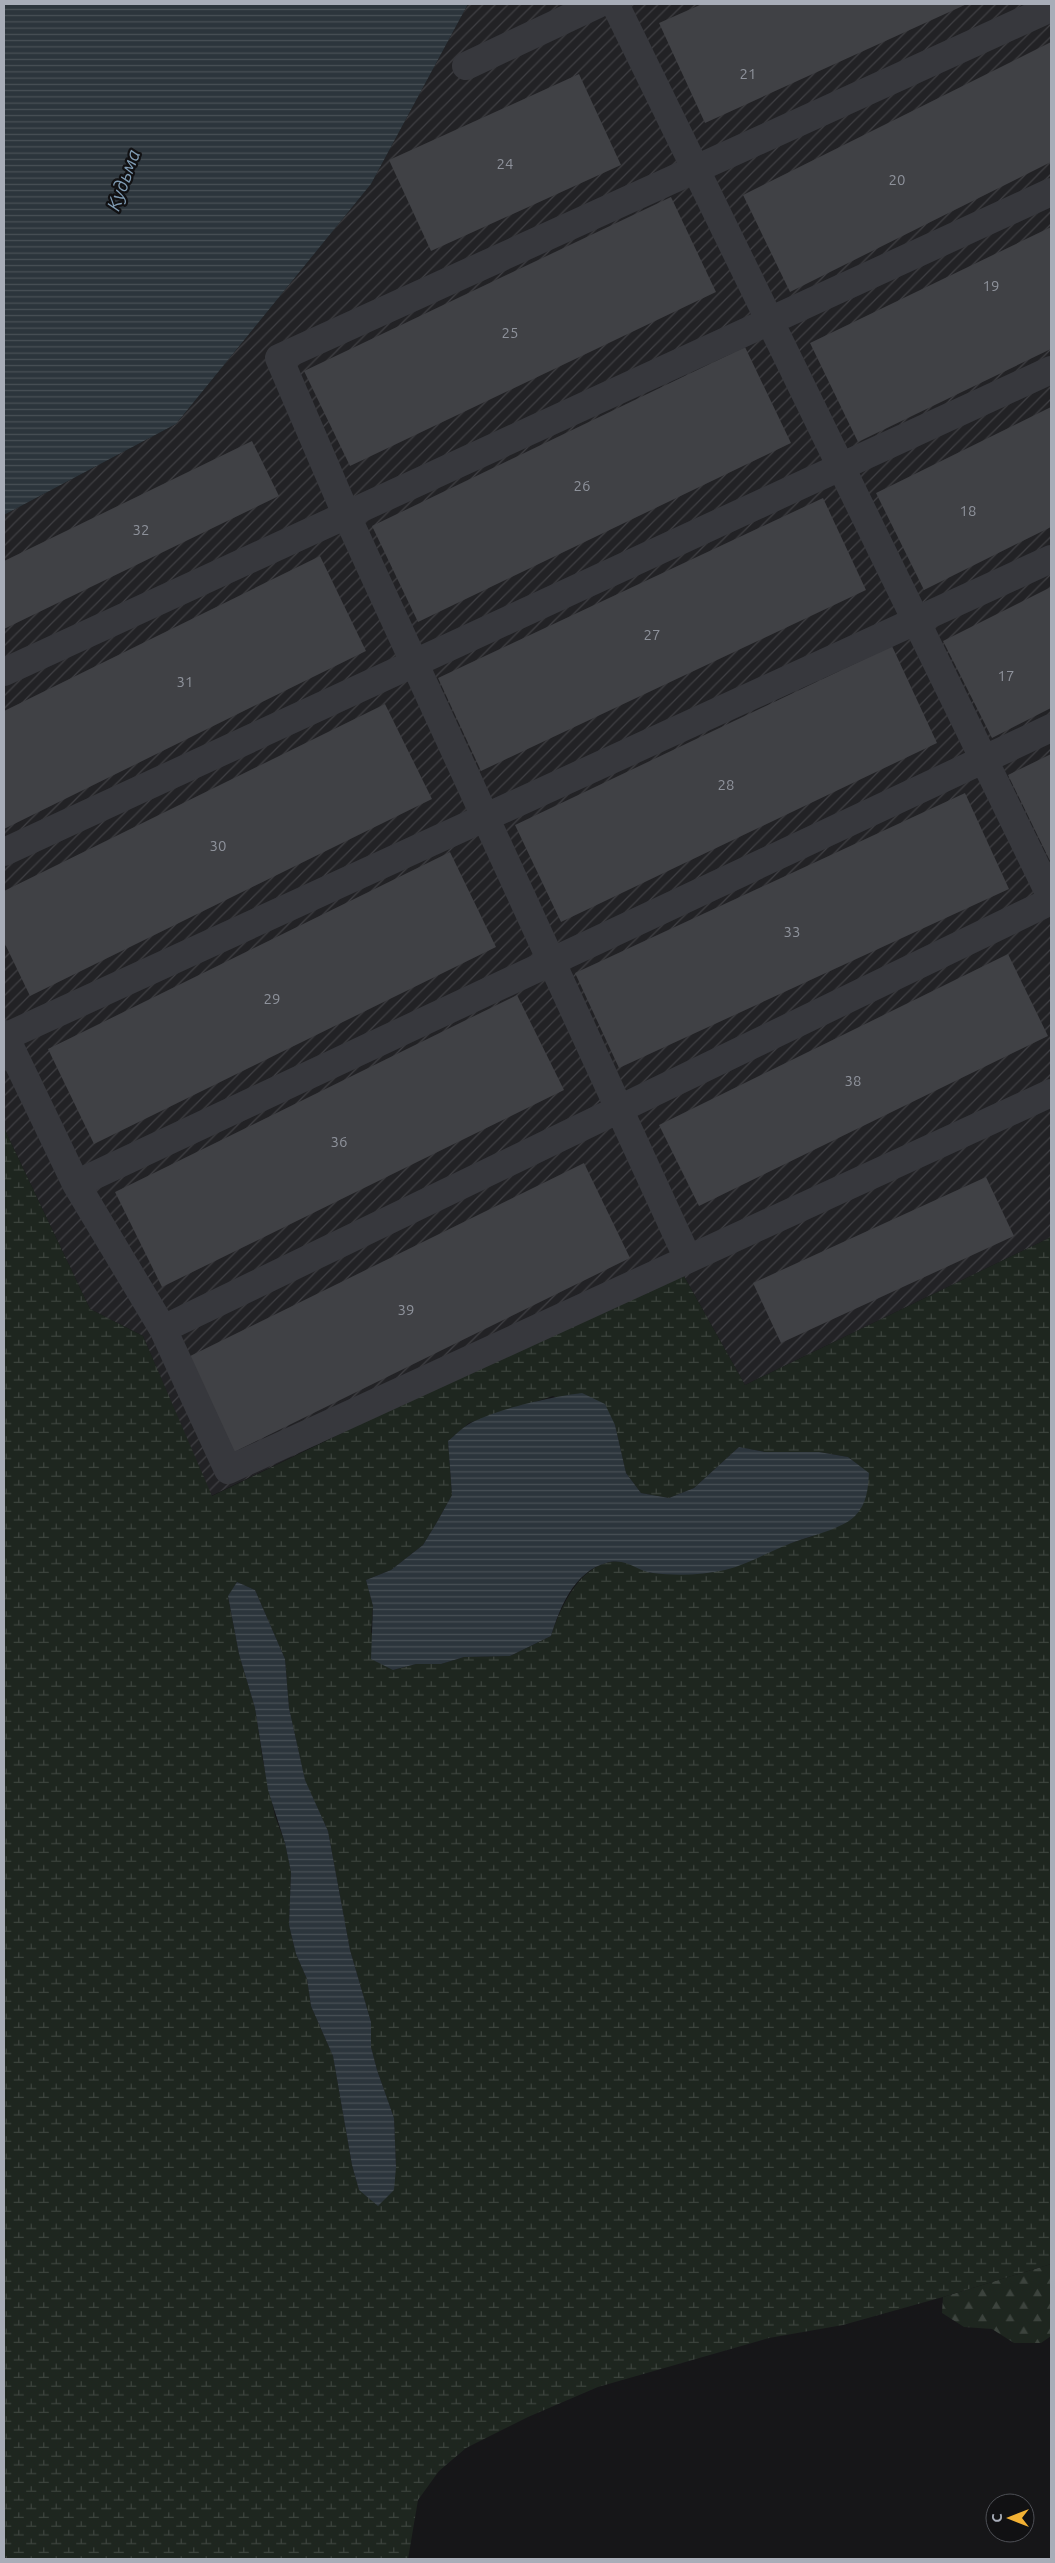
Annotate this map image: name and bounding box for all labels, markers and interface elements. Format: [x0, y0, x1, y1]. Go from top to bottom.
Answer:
house number: 21 [740, 65, 756, 82]
water label: Кудьма [102, 146, 144, 214]
house number: 24 [497, 155, 513, 172]
house number: 20 [889, 171, 905, 188]
house number: 19 [983, 277, 999, 294]
house number: 25 [502, 324, 518, 341]
house number: 26 [574, 477, 590, 494]
house number: 18 [960, 502, 976, 519]
house number: 32 [133, 521, 149, 538]
house number: 27 [644, 626, 660, 643]
house number: 17 [998, 667, 1014, 684]
house number: 31 [177, 673, 193, 690]
house number: 28 [718, 776, 734, 793]
house number: 30 [210, 837, 226, 854]
house number: 33 [784, 923, 800, 940]
house number: 29 [264, 990, 280, 1007]
house number: 38 [845, 1072, 861, 1089]
house number: 36 [331, 1133, 347, 1150]
house number: 39 [398, 1301, 414, 1318]
north arrow [985, 2493, 1035, 2543]
text: С [989, 2513, 1005, 2522]

